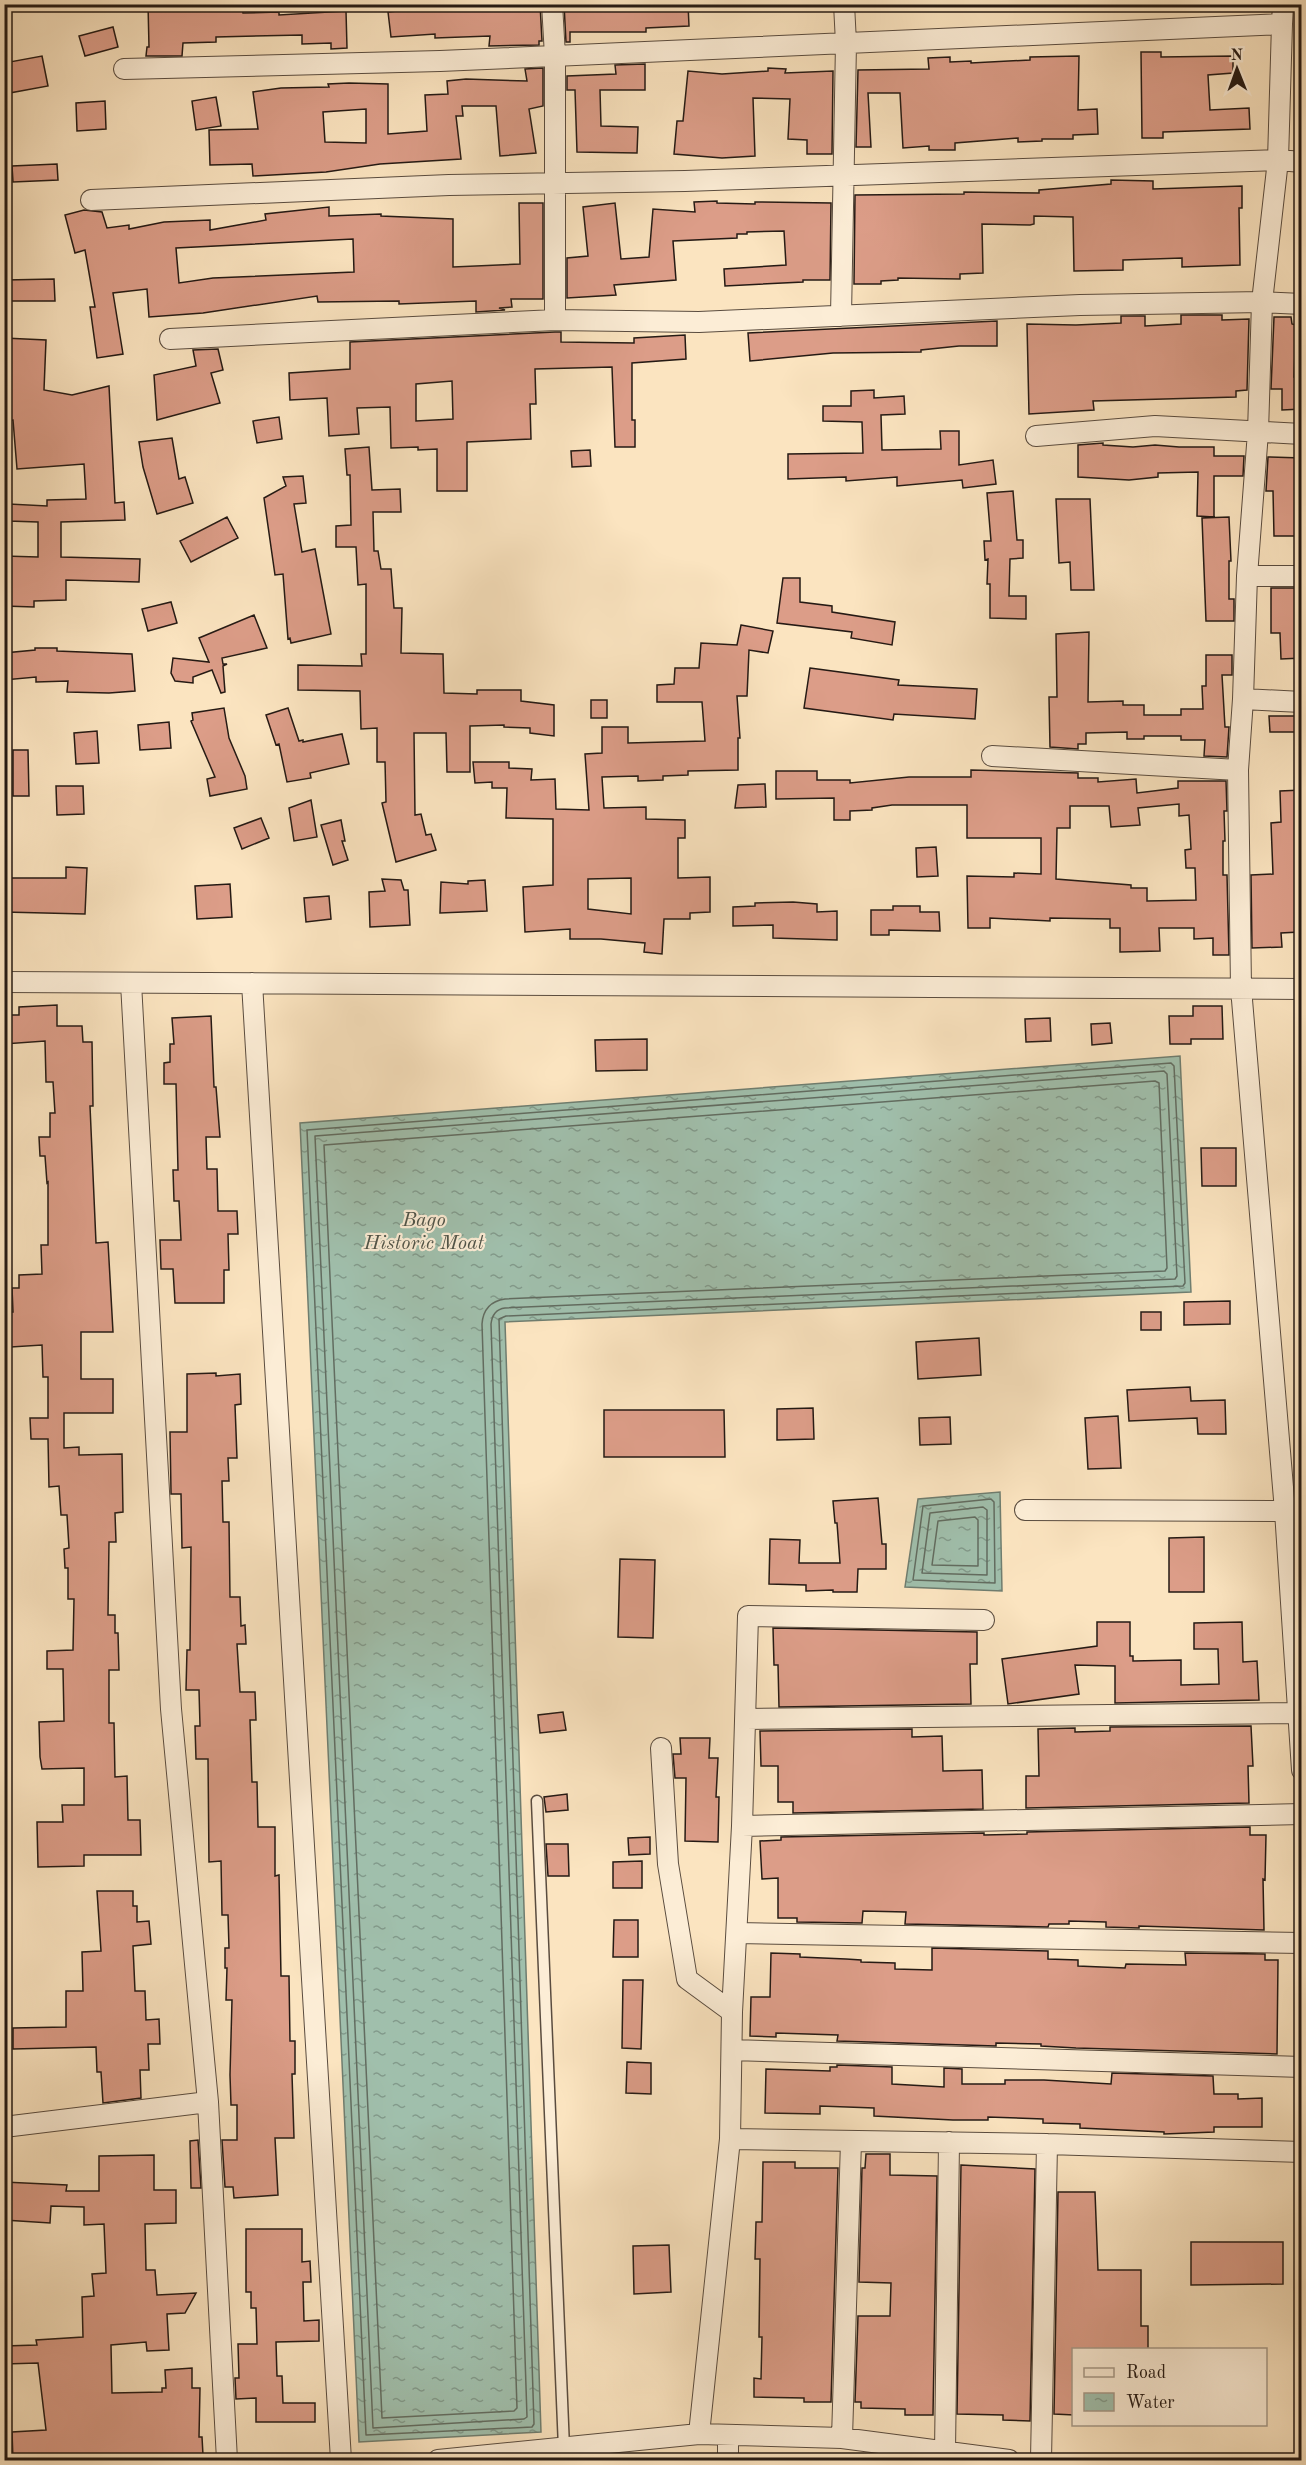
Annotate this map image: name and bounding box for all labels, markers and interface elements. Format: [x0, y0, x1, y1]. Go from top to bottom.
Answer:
north arrow [1207, 39, 1267, 99]
text: N [1231, 48, 1244, 64]
water label: Bago Historic Moat [363, 1211, 485, 1254]
legend [1072, 2348, 1267, 2426]
text: Road [1126, 2364, 1166, 2382]
text: Water [1126, 2394, 1175, 2412]

